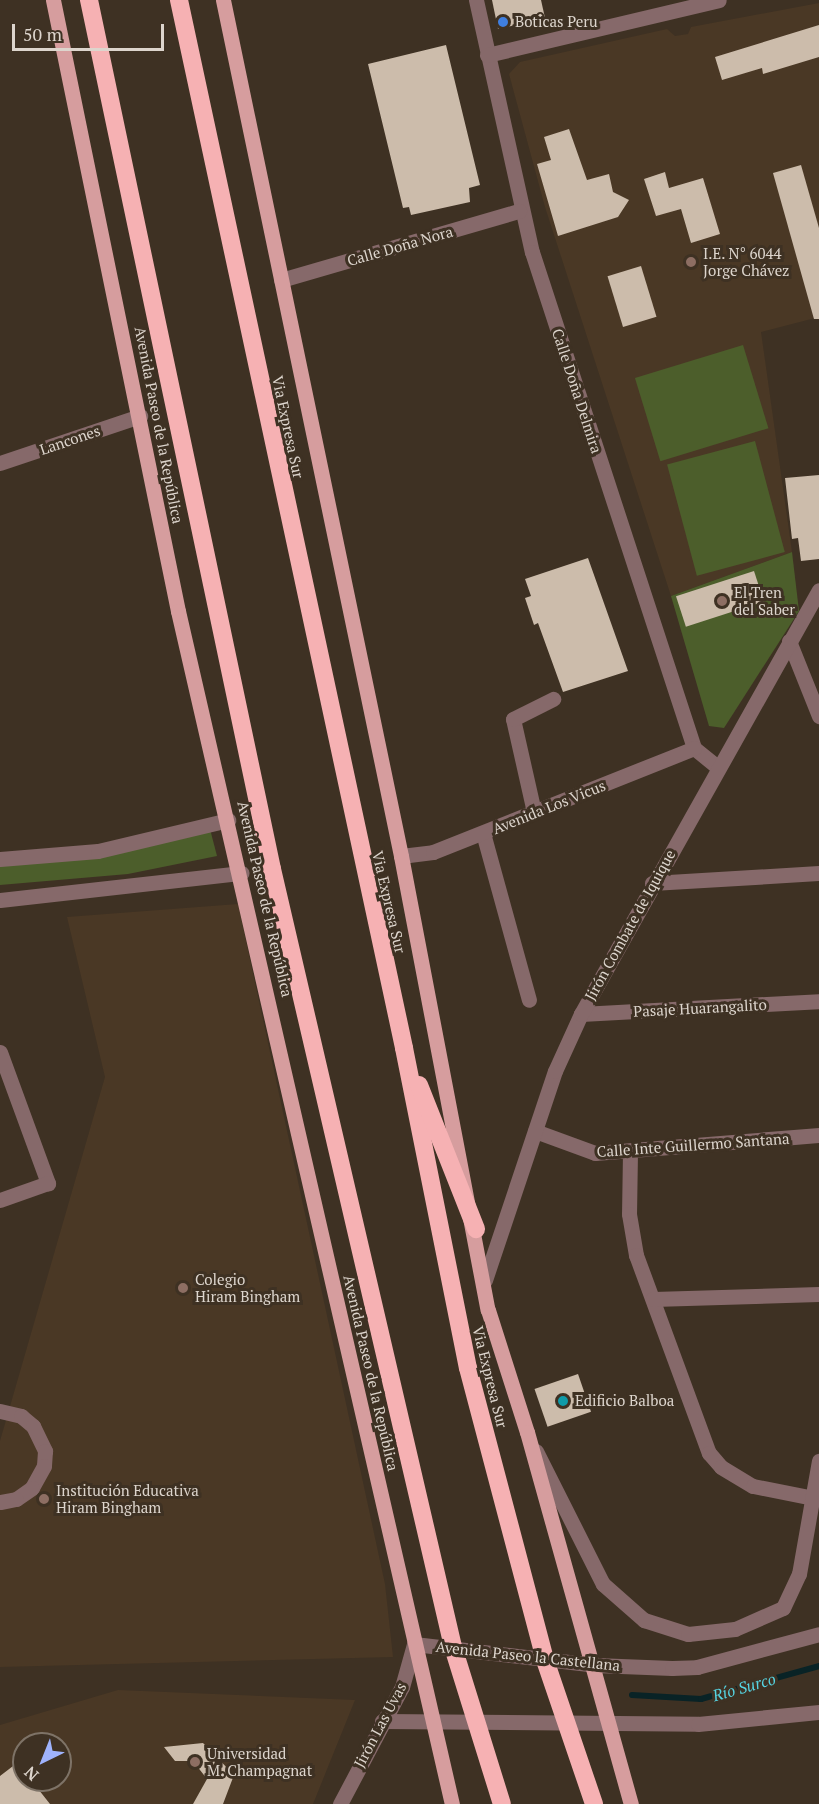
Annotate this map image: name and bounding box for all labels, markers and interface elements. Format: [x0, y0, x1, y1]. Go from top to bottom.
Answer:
scale bar [15, 12, 166, 50]
place label: Boticas Peru [515, 13, 598, 31]
marker: Boticas Peru [496, 15, 510, 29]
text: 50 m [23, 22, 62, 46]
street label: Calle Doña Nora [345, 222, 455, 270]
place label: I.E. N° 6044 Jorge Chávez [703, 244, 789, 279]
marker: I.E. N° 6044 Jorge Chávez [684, 255, 698, 269]
street label: Avenida Paseo de la República [131, 325, 187, 525]
street label: Calle Doña Delmira [548, 326, 606, 456]
street label: Via Expresa Sur [268, 374, 308, 480]
street label: Lancones [37, 421, 103, 459]
place label: El Tren del Saber [734, 583, 795, 618]
marker: El Tren del Saber [715, 594, 729, 608]
street label: Avenida Los Vicus [490, 776, 608, 838]
street label: Avenida Paseo de la República [234, 799, 296, 999]
street label: Jirón Combate de Iquique [581, 846, 679, 1004]
street label: Via Expresa Sur [368, 849, 410, 955]
street label: Pasaje Huarangalito [633, 996, 767, 1020]
street label: Calle Inte Guillermo Santana [596, 1129, 790, 1161]
place label: Colegio Hiram Bingham [195, 1270, 300, 1305]
street label: Avenida Paseo de la República [340, 1273, 402, 1473]
marker: Colegio Hiram Bingham [176, 1281, 190, 1295]
street label: Via Expresa Sur [469, 1324, 511, 1430]
place label: Edificio Balboa [575, 1392, 674, 1410]
marker: Edificio Balboa [556, 1394, 570, 1408]
place label: Institución Educativa Hiram Bingham [56, 1481, 199, 1516]
marker: Institución Educativa Hiram Bingham [37, 1492, 51, 1506]
street label: Avenida Paseo la Castellana [435, 1637, 621, 1675]
water label: Río Surco [710, 1669, 778, 1705]
street label: Jirón Las Uvas [350, 1679, 410, 1771]
north arrow [12, 1732, 72, 1792]
place label: Universidad M. Champagnat [207, 1744, 313, 1779]
marker: Universidad M. Champagnat [188, 1755, 202, 1769]
text: N [19, 1762, 43, 1786]

